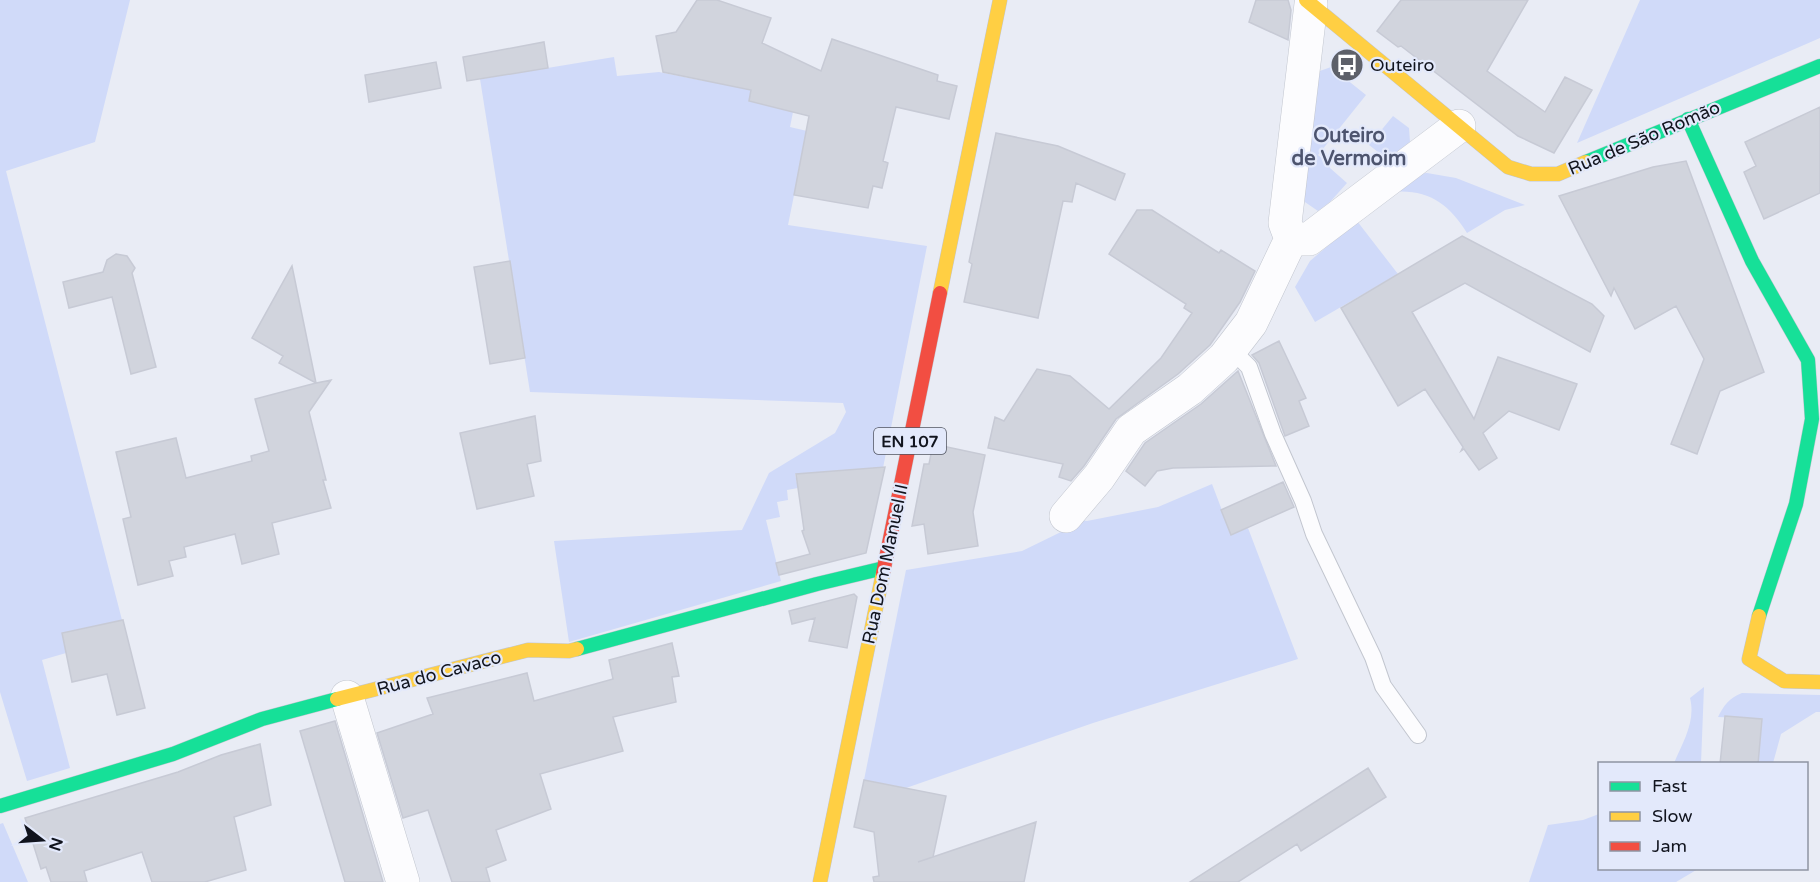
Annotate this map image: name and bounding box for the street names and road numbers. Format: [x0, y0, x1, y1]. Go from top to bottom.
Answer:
street label: Rua de São Romão [1565, 96, 1723, 180]
road number: EN 107 [874, 428, 946, 454]
street label: Rua Dom Manuel II [857, 482, 913, 646]
street label: Rua do Cavaco [374, 646, 504, 700]

